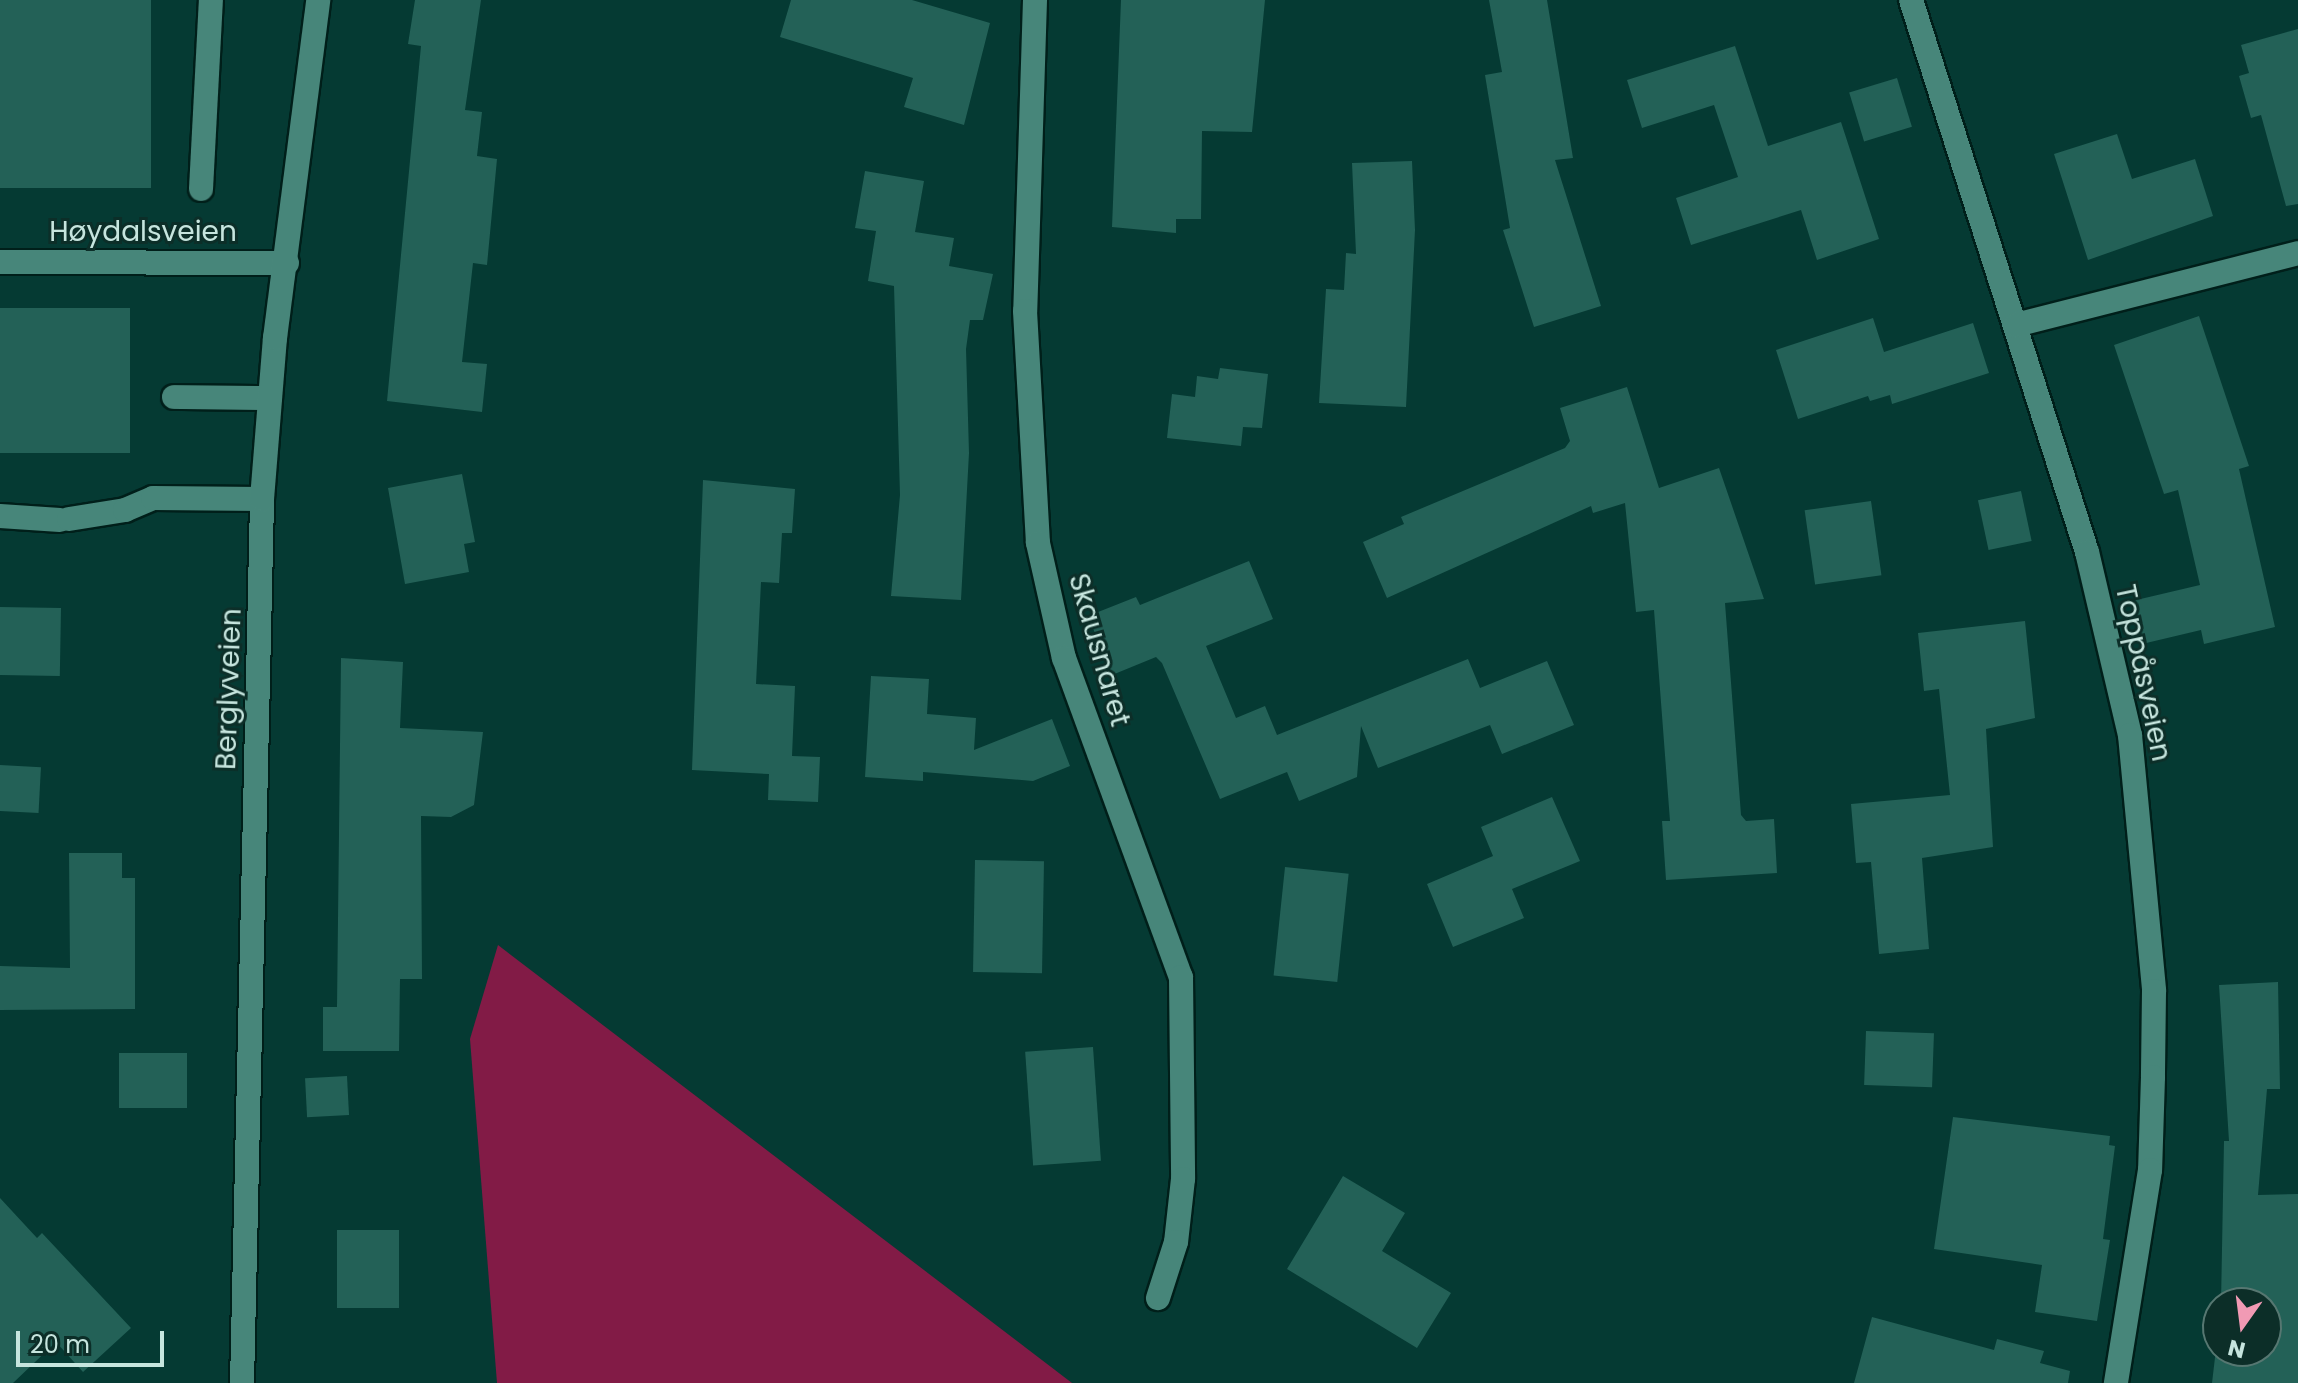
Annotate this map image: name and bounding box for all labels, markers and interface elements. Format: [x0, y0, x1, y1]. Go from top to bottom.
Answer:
street label: Høydalsveien [49, 215, 237, 249]
street label: Skausnaret [1061, 570, 1137, 730]
street label: Toppåsveien [2108, 582, 2178, 764]
street label: Berglyveien [209, 608, 249, 770]
north arrow [2202, 1287, 2282, 1367]
scale bar [20, 1315, 168, 1365]
text: 20 m [30, 1328, 90, 1361]
text: N [2225, 1332, 2248, 1366]

